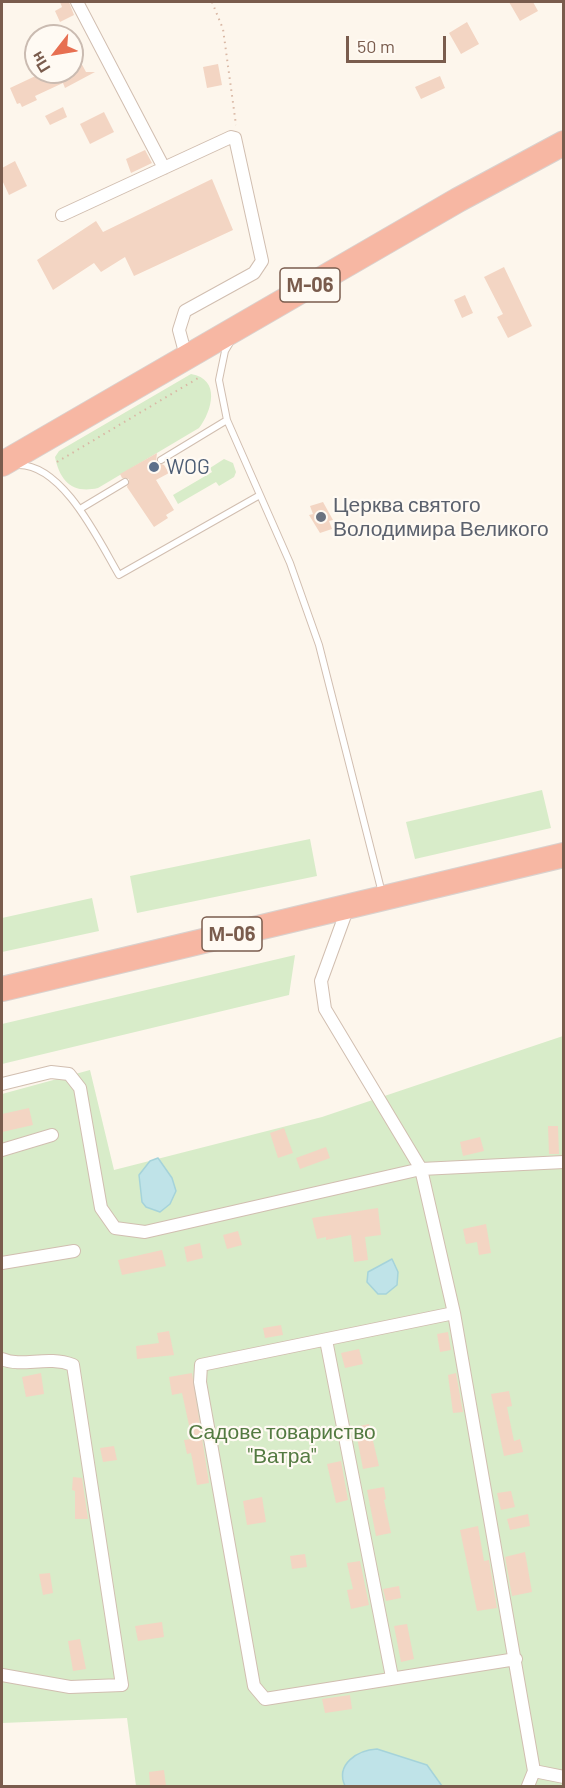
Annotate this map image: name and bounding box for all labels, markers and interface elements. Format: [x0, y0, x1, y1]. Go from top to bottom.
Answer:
north arrow [24, 24, 84, 84]
scale bar [349, 24, 450, 62]
text: 50 m [357, 35, 395, 57]
text: Пн [26, 49, 53, 76]
road number: М-06 [280, 268, 340, 302]
place label: WOG [166, 454, 210, 480]
marker: WOG [147, 460, 161, 474]
place label: Церква святого Володимира Великого [333, 492, 549, 542]
marker: Церква святого Володимира Великого [314, 510, 328, 524]
road number: М-06 [202, 917, 262, 951]
park label: Садове товариство "Ватра" [188, 1419, 376, 1469]

